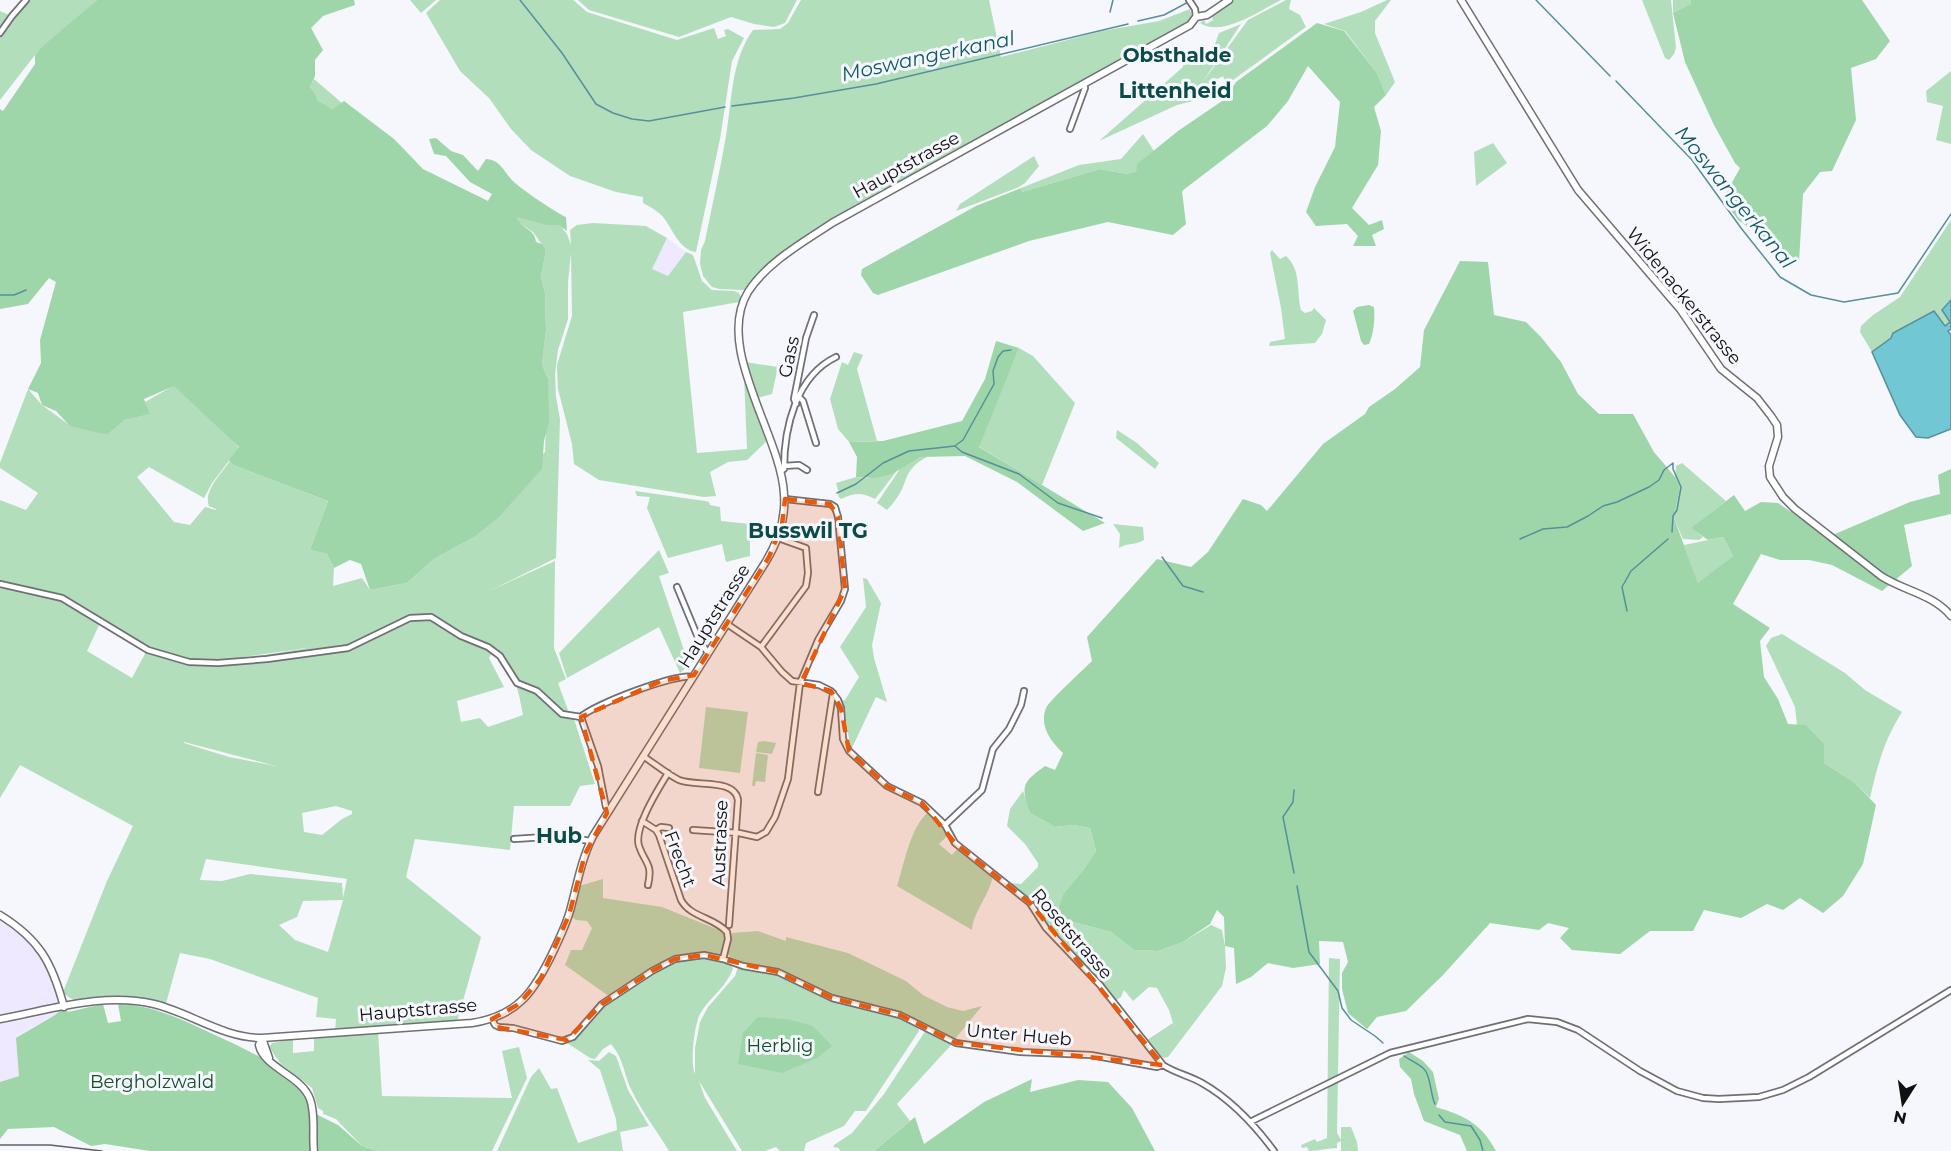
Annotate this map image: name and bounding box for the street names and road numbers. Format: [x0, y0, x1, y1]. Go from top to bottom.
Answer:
street label: Hauptstrasse [849, 127, 963, 203]
street label: Widenackerstrasse [1622, 223, 1746, 369]
street label: Gass [774, 334, 804, 380]
street label: Hauptstrasse [673, 560, 755, 672]
street label: Austrasse [707, 799, 733, 887]
street label: Frecht [659, 828, 701, 890]
street label: Rosetstrasse [1027, 884, 1117, 984]
street label: Hauptstrasse [358, 994, 478, 1026]
street label: Unter Hueb [965, 1019, 1073, 1051]

